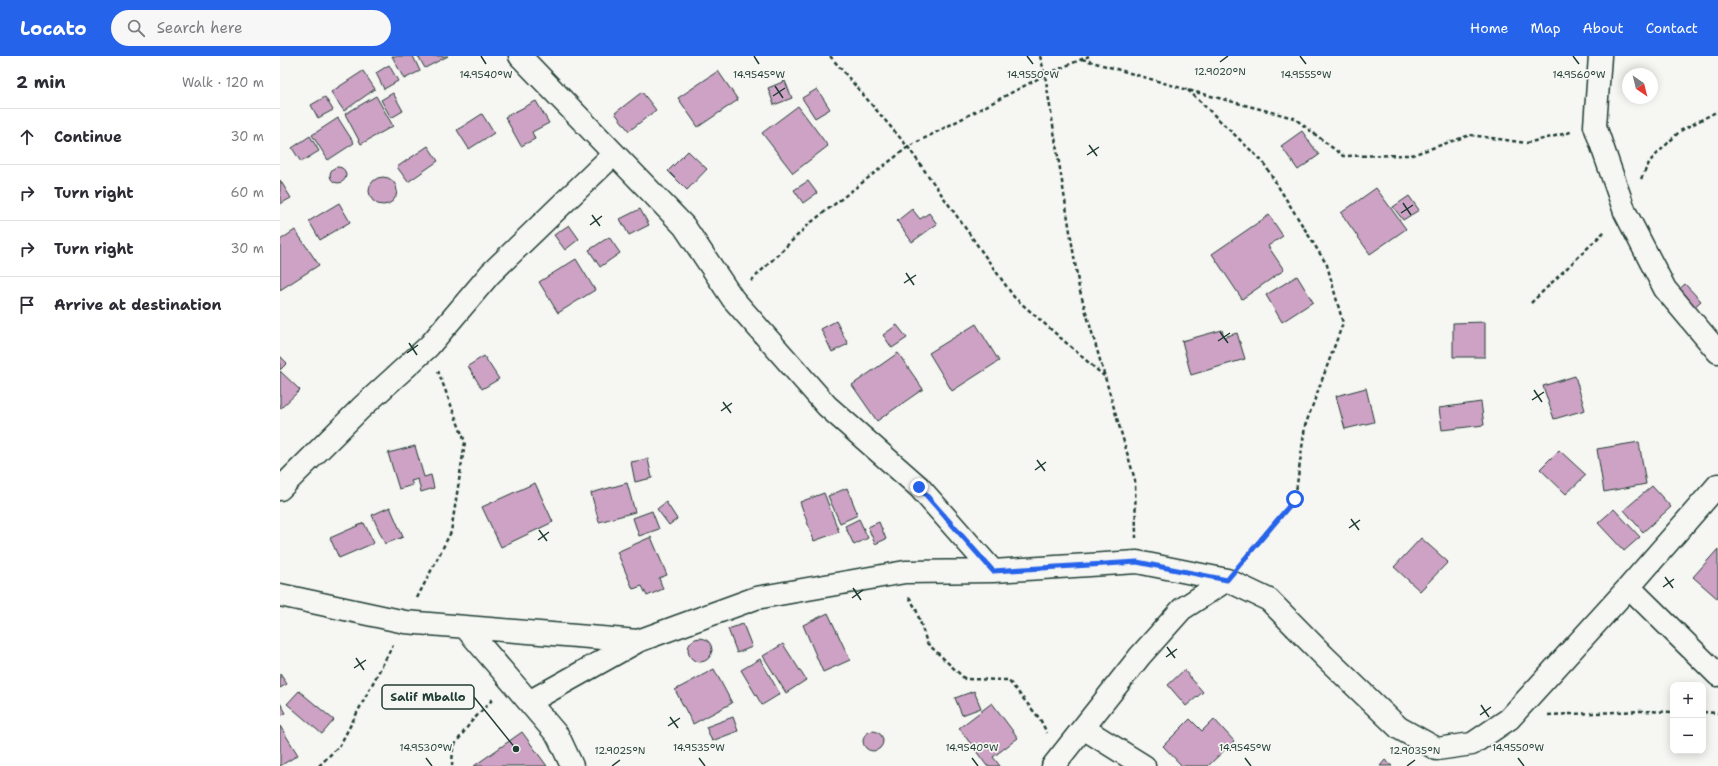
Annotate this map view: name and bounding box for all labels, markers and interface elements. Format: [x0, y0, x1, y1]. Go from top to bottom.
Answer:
search box [111, 10, 391, 46]
text: Locato [20, 16, 87, 41]
icon: search [125, 17, 147, 39]
text: Search here [157, 18, 242, 38]
text: Home [1470, 19, 1509, 37]
text: Map [1531, 19, 1561, 37]
text: About [1583, 19, 1624, 37]
text: Contact [1646, 19, 1698, 37]
text: 12.9020°N [1194, 65, 1246, 78]
text: 14.9540°W [459, 68, 513, 81]
text: 14.9545°W [733, 68, 785, 81]
text: 14.9550°W [1007, 68, 1060, 81]
text: 14.9555°W [1280, 68, 1332, 81]
text: 14.9560°W [1552, 68, 1606, 81]
north arrow [1622, 68, 1658, 104]
text: 2 min [16, 71, 66, 93]
text: Walk · 120 m [182, 74, 264, 91]
icon: ahead [16, 126, 38, 148]
text: Continue [54, 127, 122, 147]
text: 30 m [230, 128, 264, 145]
icon: right [16, 182, 38, 204]
text: Turn right [54, 183, 134, 203]
text: 60 m [231, 184, 264, 201]
icon: right [16, 238, 38, 260]
text: Turn right [54, 239, 134, 259]
text: 30 m [230, 240, 264, 257]
icon: arrive [16, 294, 38, 316]
text: Arrive at destination [54, 295, 222, 315]
route end [910, 478, 928, 496]
route start [1286, 490, 1304, 508]
map controls [1670, 682, 1706, 754]
button: + [1670, 682, 1706, 718]
callout: Salif Mballo [382, 685, 474, 709]
text: Salif Mballo [390, 689, 466, 705]
button: − [1670, 718, 1706, 754]
text: 14.9530°W [400, 741, 453, 754]
text: 14.9535°W [673, 741, 725, 754]
text: 14.9540°W [945, 741, 999, 754]
text: 14.9545°W [1219, 741, 1271, 754]
text: 14.9550°W [1492, 741, 1545, 754]
text: 12.9025°N [595, 744, 645, 757]
text: 12.9035°N [1390, 744, 1440, 757]

